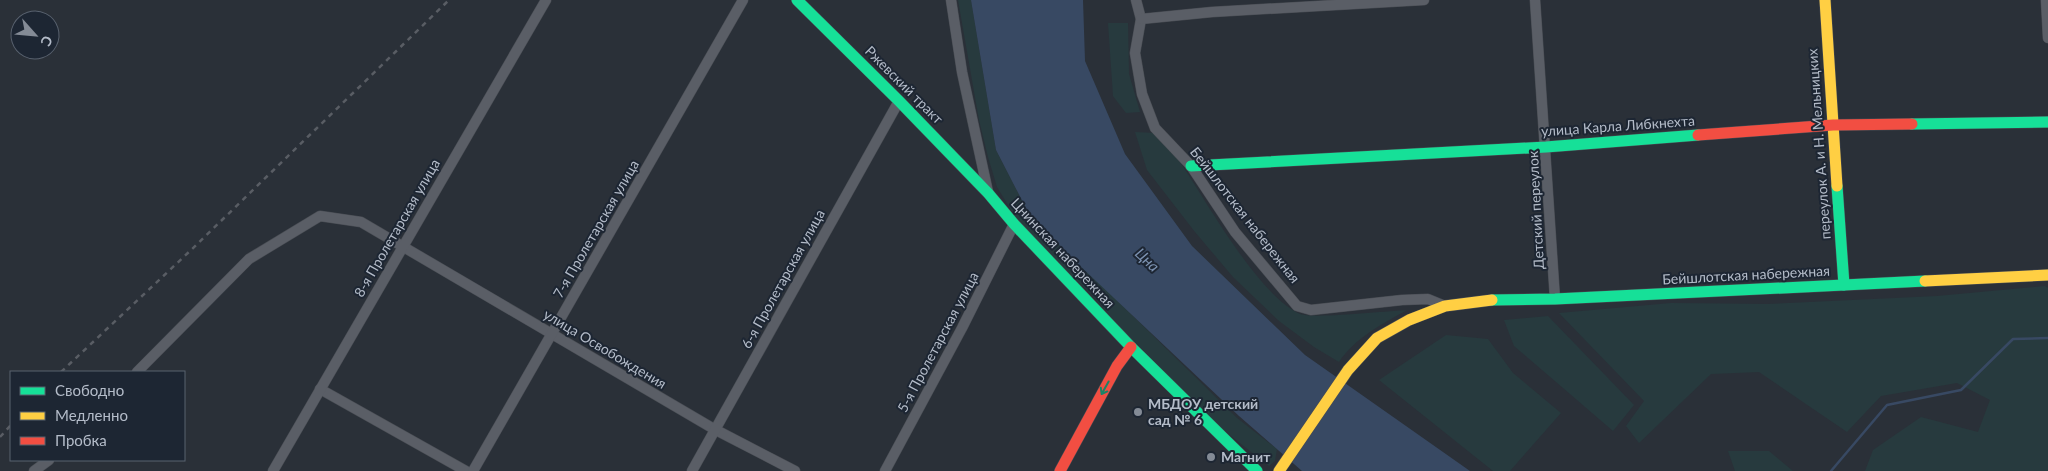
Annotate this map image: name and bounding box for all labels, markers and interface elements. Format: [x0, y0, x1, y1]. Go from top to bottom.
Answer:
north arrow [10, 10, 60, 60]
text: С [37, 33, 57, 50]
street label: Ржевский тракт [862, 42, 947, 127]
street label: переулок А. и Н. Мельницких [1803, 48, 1834, 240]
street label: улица Карла Либкнехта [1541, 112, 1695, 139]
street label: Бейшлотская набережная [1187, 143, 1304, 286]
street label: Детский переулок [1524, 150, 1547, 270]
street label: 8-я Пролетарская улица [350, 156, 443, 300]
street label: 7-я Пролетарская улица [549, 157, 642, 301]
street label: Цнинская набережная [1008, 194, 1119, 311]
street label: 6-я Пролетарская улица [737, 206, 828, 351]
water label: Цна [1132, 244, 1164, 275]
street label: Бейшлотская набережная [1662, 262, 1830, 287]
street label: 5-я Пролетарская улица [893, 269, 982, 415]
street label: улица Освобождения [541, 305, 670, 392]
legend [10, 371, 185, 461]
one-way arrow [1100, 380, 1109, 395]
text: Свободно [55, 381, 124, 399]
place label: МБДОУ детский сад № 6 [1148, 395, 1258, 428]
text: Медленно [55, 406, 128, 424]
marker: МБДОУ детский сад № 6 [1132, 406, 1144, 418]
text: Пробка [55, 431, 107, 449]
place label: Магнит [1221, 448, 1271, 465]
marker: Магнит [1205, 451, 1217, 463]

